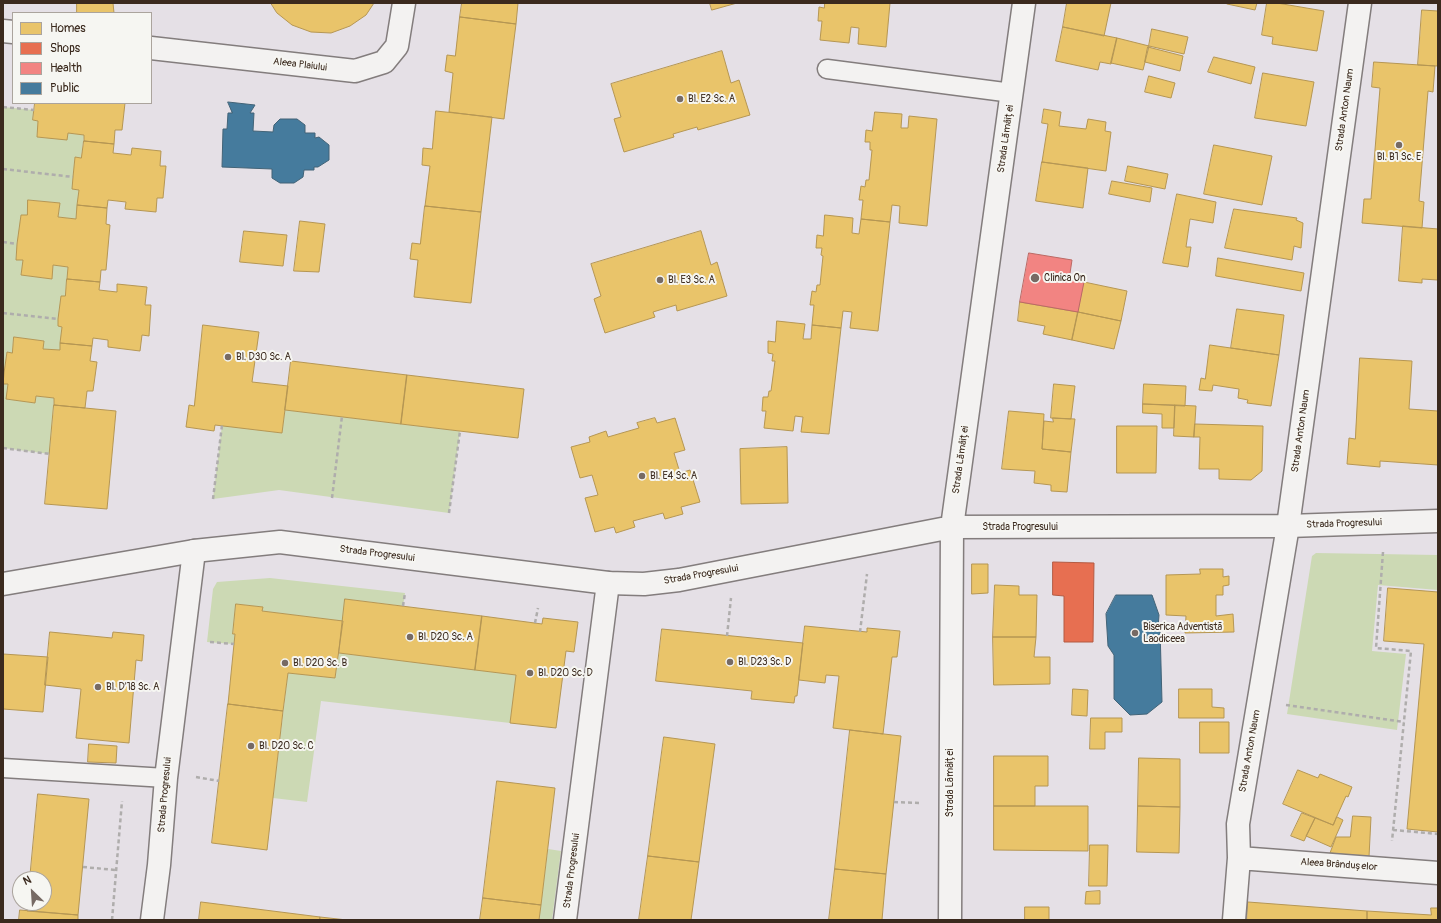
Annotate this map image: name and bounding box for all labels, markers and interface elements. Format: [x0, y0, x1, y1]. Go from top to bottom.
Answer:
legend [12, 12, 152, 104]
text: Homes [50, 21, 86, 36]
text: Shops [50, 41, 80, 56]
street label: Aleea Plaiului [272, 56, 328, 74]
text: Health [50, 61, 82, 76]
street label: Strada Anton Naum [1333, 68, 1357, 152]
text: Public [50, 81, 80, 96]
place label: Bl. E2 Sc. A [688, 93, 735, 105]
marker: Bl. E2 Sc. A [675, 94, 685, 104]
street label: Strada Lămâiței [995, 104, 1017, 174]
marker: Bl. B1 Sc. E [1394, 140, 1404, 150]
place label: Bl. B1 Sc. E [1377, 151, 1421, 163]
marker: Clinica On [1029, 272, 1041, 284]
place label: Clinica On [1044, 272, 1086, 284]
place label: Bl. E3 Sc. A [668, 274, 715, 286]
marker: Bl. E3 Sc. A [655, 275, 665, 285]
place label: Bl. D30 Sc. A [236, 351, 291, 363]
marker: Bl. D30 Sc. A [223, 352, 233, 362]
street label: Strada Anton Naum [1289, 389, 1313, 473]
street label: Strada Lămâiței [950, 425, 972, 495]
place label: Bl. E4 Sc. A [650, 470, 697, 482]
marker: Bl. E4 Sc. A [637, 471, 647, 481]
street label: Strada Progresului [1306, 517, 1382, 531]
street label: Strada Progresului [982, 521, 1058, 533]
street label: Strada Progresului [339, 543, 415, 565]
street label: Strada Progresului [663, 563, 739, 587]
place label: Biserica Adventistă Laodiceea [1143, 621, 1223, 644]
marker: Biserica Adventistă Laodiceea [1130, 628, 1140, 638]
place label: Bl. D20 Sc. A [418, 631, 473, 643]
marker: Bl. D20 Sc. A [405, 632, 415, 642]
place label: Bl. D23 Sc. D [738, 656, 791, 668]
place label: Bl. D20 Sc. B [293, 657, 347, 669]
marker: Bl. D23 Sc. D [725, 657, 735, 667]
marker: Bl. D20 Sc. B [280, 658, 290, 668]
place label: Bl. D20 Sc. D [538, 667, 593, 679]
marker: Bl. D20 Sc. D [525, 668, 535, 678]
place label: Bl. D'18 Sc. A [106, 681, 160, 693]
marker: Bl. D'18 Sc. A [93, 682, 103, 692]
street label: Strada Anton Naum [1237, 709, 1263, 793]
place label: Bl. D20 Sc. C [259, 740, 314, 752]
marker: Bl. D20 Sc. C [246, 741, 256, 751]
street label: Strada Lămâiței [944, 749, 956, 817]
street label: Strada Progresului [156, 757, 174, 833]
street label: Strada Progresului [561, 833, 583, 909]
street label: Aleea Brândușelor [1300, 856, 1378, 874]
north arrow [12, 871, 52, 911]
text: N [21, 873, 33, 888]

